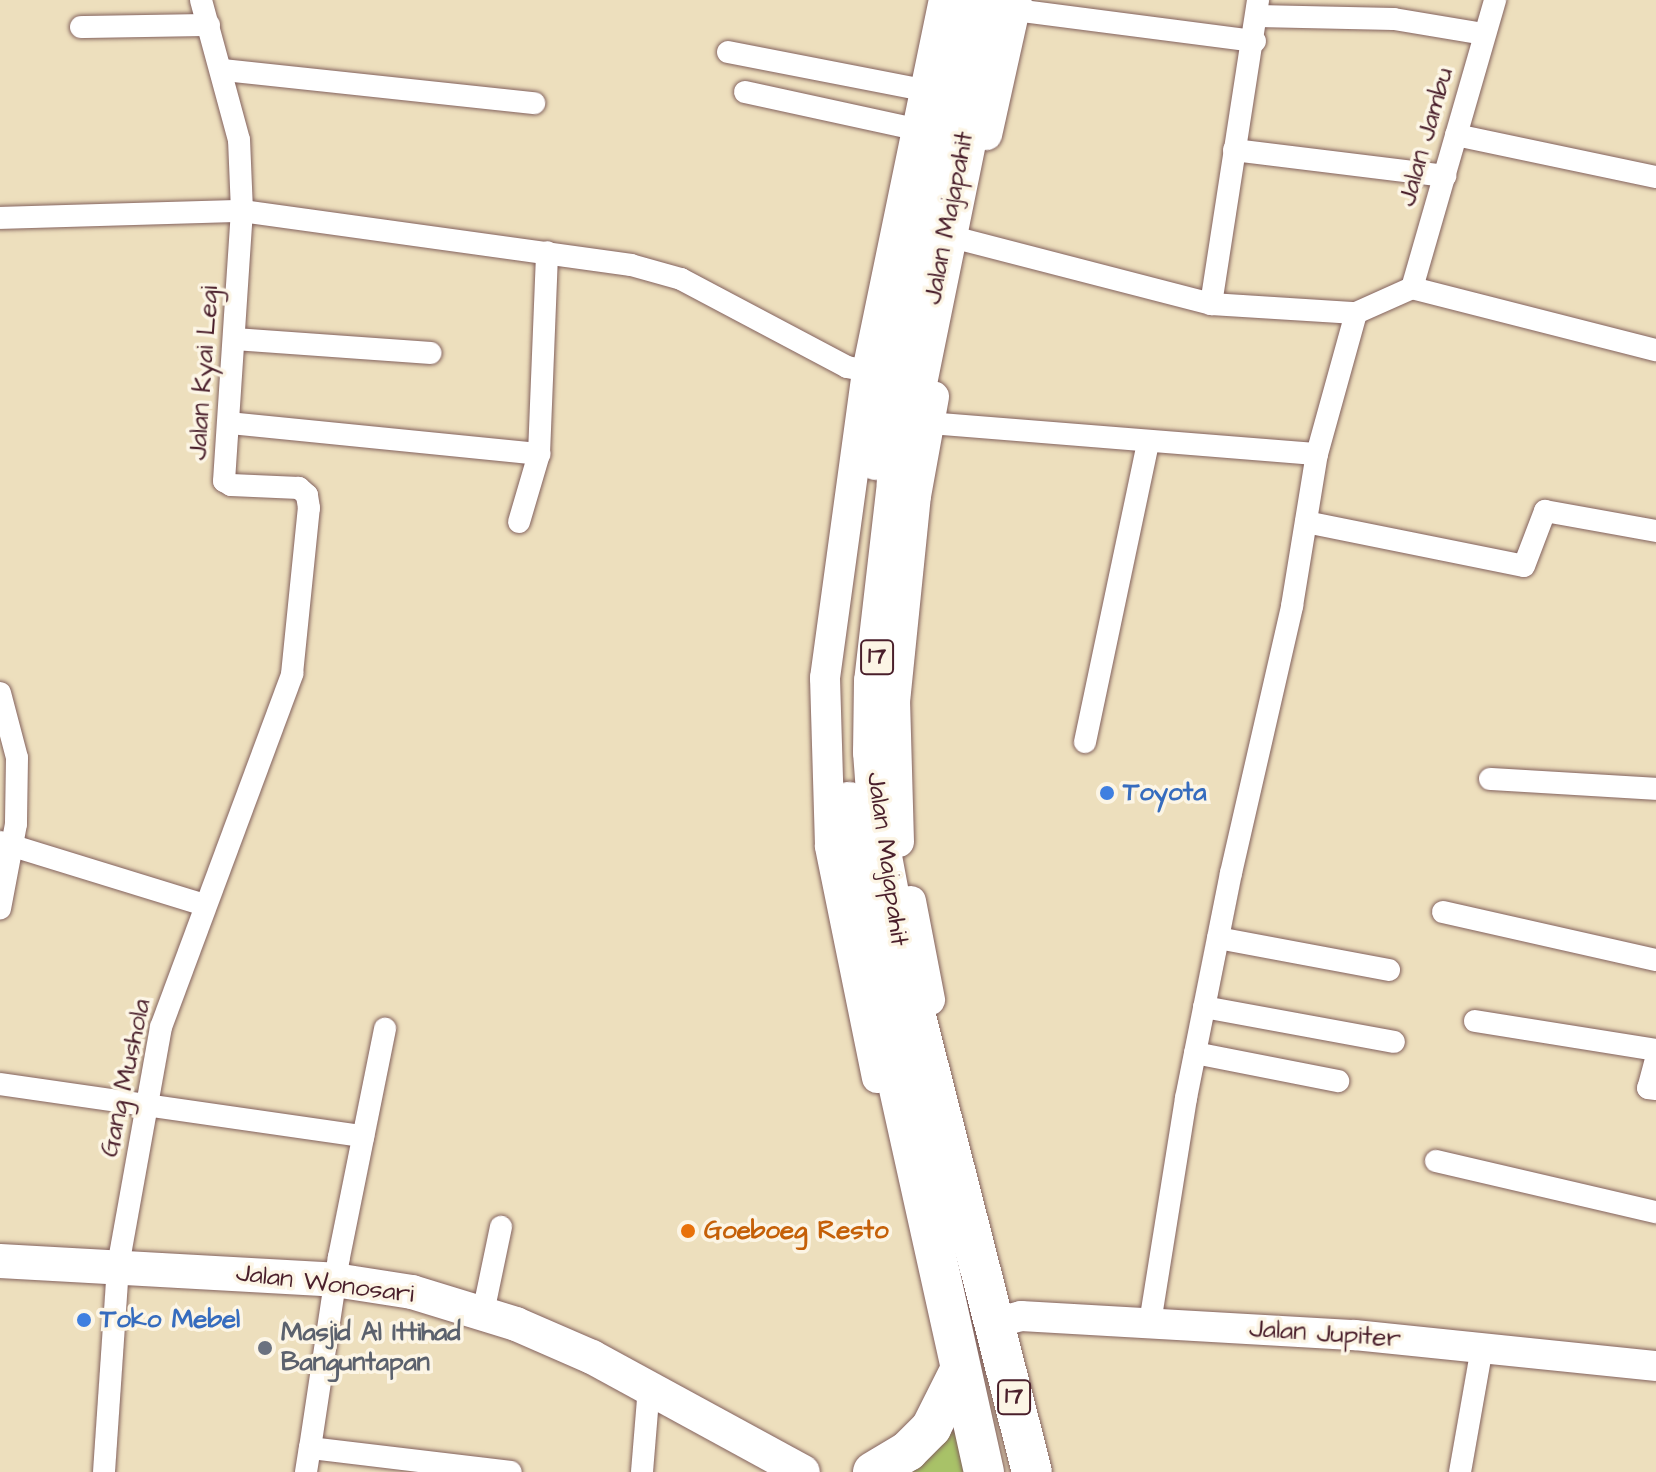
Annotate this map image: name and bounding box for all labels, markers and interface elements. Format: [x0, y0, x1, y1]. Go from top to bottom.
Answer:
street label: Jalan Jambu [1391, 64, 1461, 210]
street label: Jalan Majapahit [917, 129, 981, 307]
street label: Jalan Kyai Legi [182, 285, 226, 461]
road number: 17 [859, 637, 895, 677]
street label: Jalan Majapahit [859, 770, 915, 948]
place label: Toyota [1123, 777, 1206, 809]
marker: Toyota [1098, 784, 1116, 802]
street label: Gang Mushola [94, 996, 158, 1160]
place label: Goeboeg Resto [704, 1215, 889, 1247]
marker: Goeboeg Resto [679, 1222, 697, 1240]
street label: Jalan Wonosari [234, 1258, 416, 1310]
place label: Toko Mebel [100, 1304, 240, 1336]
marker: Toko Mebel [75, 1311, 93, 1329]
street label: Jalan Jupiter [1248, 1313, 1402, 1355]
place label: Masjid Al Ittihad Banguntapan [281, 1317, 461, 1378]
marker: Masjid Al Ittihad Banguntapan [256, 1339, 274, 1357]
road number: 17 [996, 1377, 1032, 1417]

